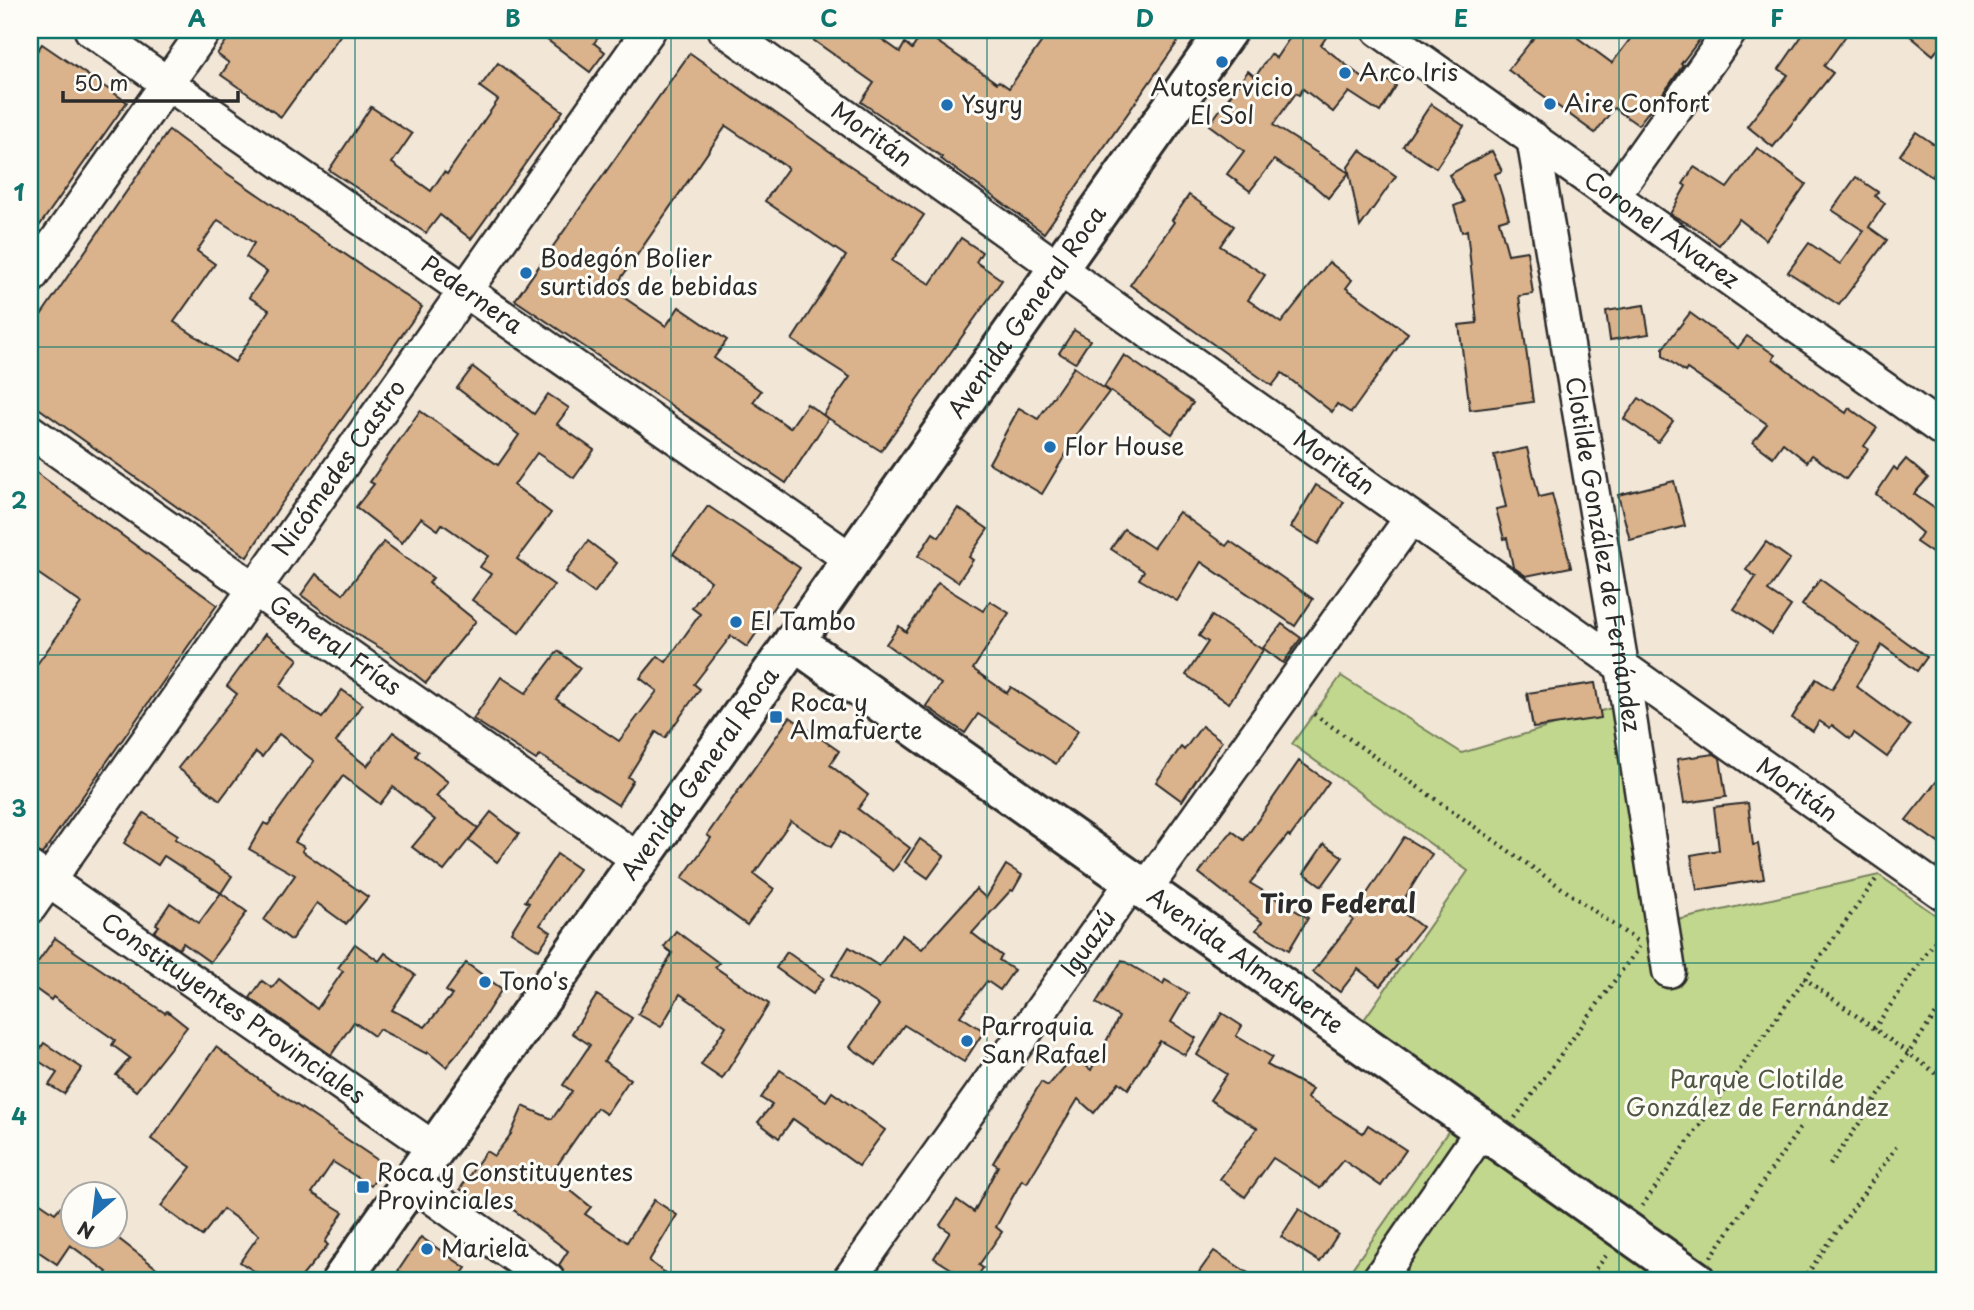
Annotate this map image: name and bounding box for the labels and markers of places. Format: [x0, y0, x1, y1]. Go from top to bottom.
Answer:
place label: Arco Iris [1359, 53, 1458, 89]
marker: Autoservicio El Sol [1214, 54, 1230, 70]
marker: Arco Iris [1337, 65, 1353, 81]
place label: Autoservicio El Sol [1151, 68, 1293, 132]
place label: Aire Confort [1564, 84, 1710, 120]
place label: Ysyry [961, 85, 1023, 121]
marker: Aire Confort [1542, 96, 1558, 112]
marker: Ysyry [939, 97, 955, 113]
place label: Bodegón Bolier surtidos de bebidas [540, 239, 758, 303]
marker: Bodegón Bolier surtidos de bebidas [518, 265, 534, 281]
place label: Flor House [1064, 427, 1184, 463]
marker: Flor House [1042, 439, 1058, 455]
place label: El Tambo [750, 602, 856, 638]
marker: El Tambo [728, 614, 744, 630]
place label: Roca y Almafuerte [790, 683, 922, 747]
marker: Roca y Almafuerte [768, 709, 784, 725]
place label: Tono's [499, 962, 569, 998]
marker: Tono's [477, 974, 493, 990]
place label: Parroquia San Rafael [981, 1007, 1107, 1071]
marker: Parroquia San Rafael [959, 1033, 975, 1049]
place label: Roca y Constituyentes Provinciales [377, 1153, 633, 1217]
marker: Roca y Constituyentes Provinciales [355, 1179, 371, 1195]
place label: Mariela [441, 1229, 529, 1265]
marker: Mariela [419, 1241, 435, 1257]

